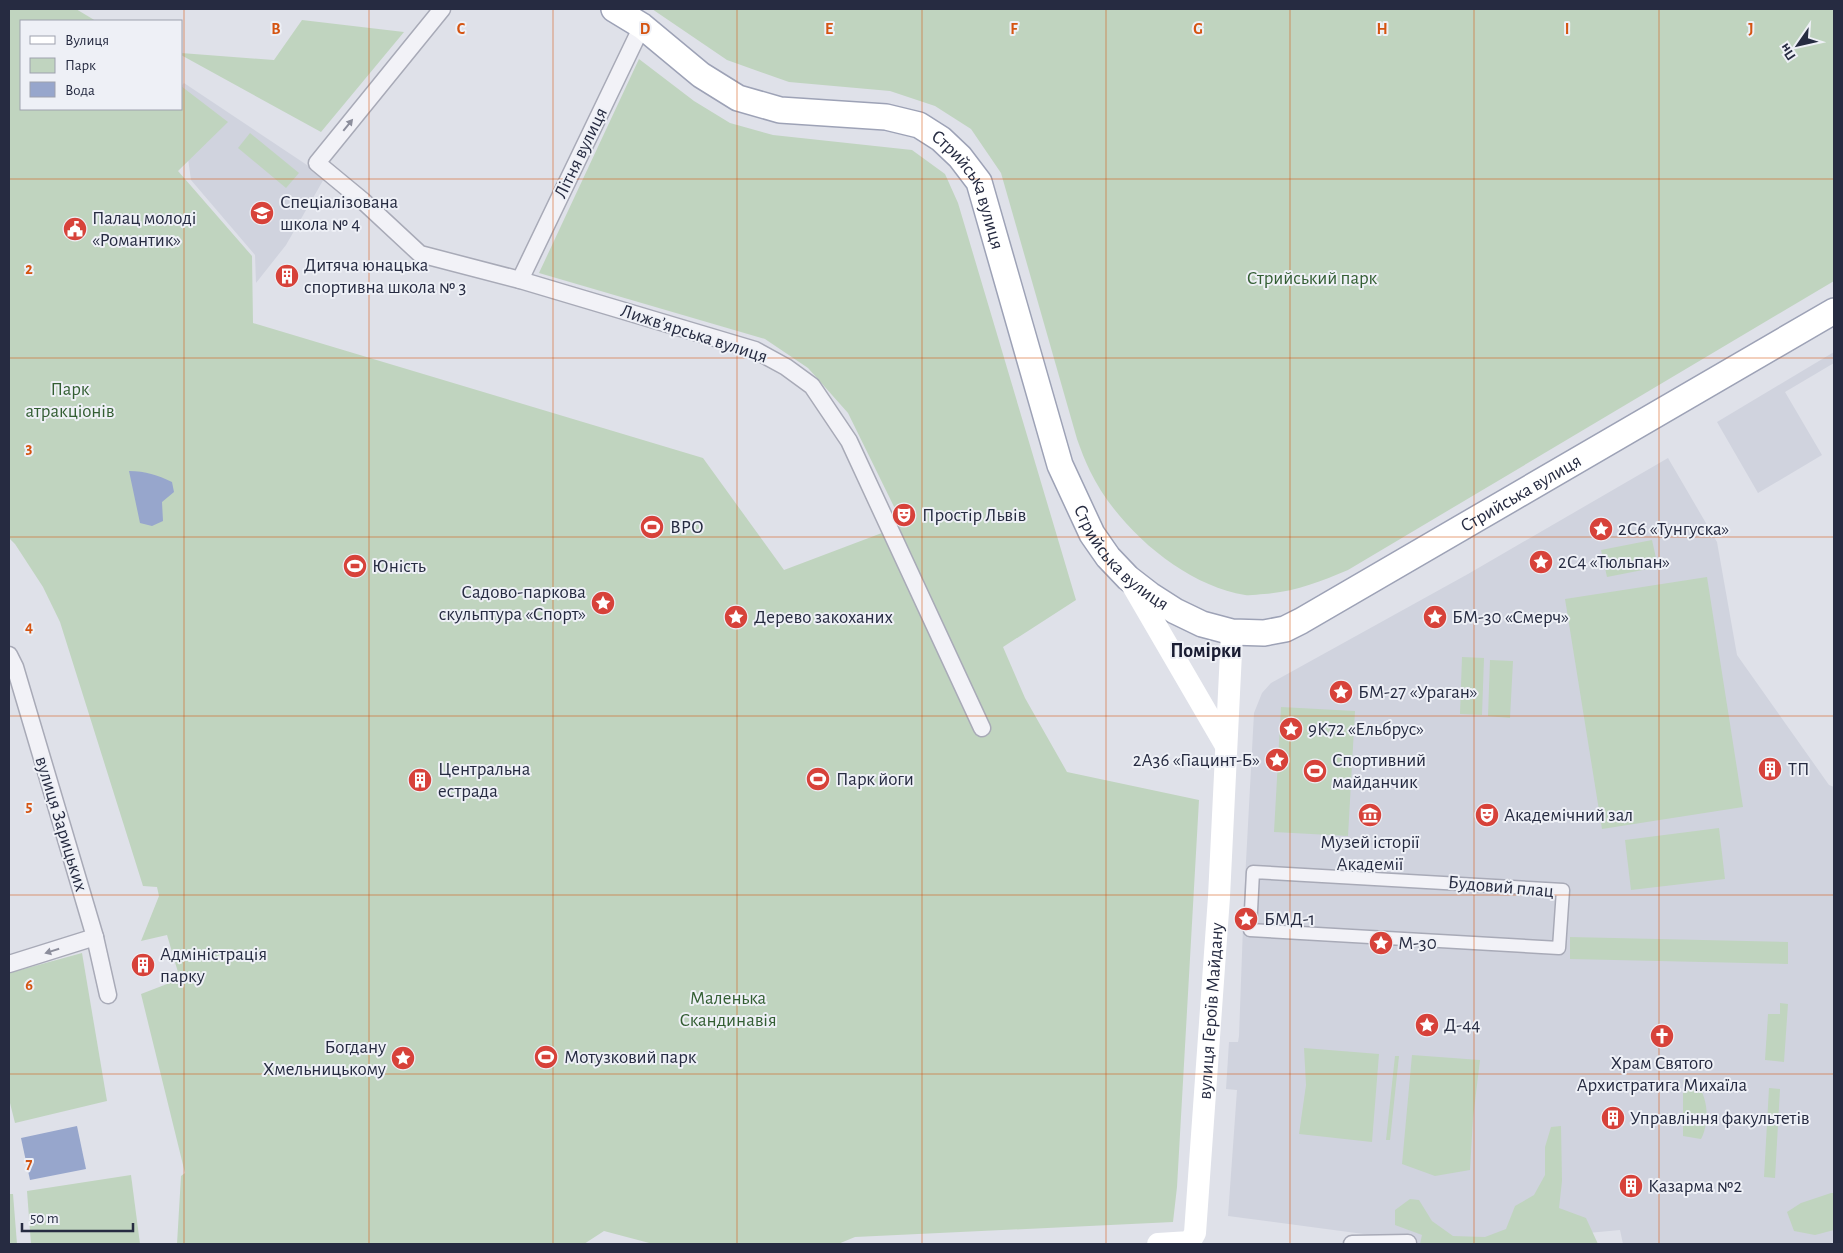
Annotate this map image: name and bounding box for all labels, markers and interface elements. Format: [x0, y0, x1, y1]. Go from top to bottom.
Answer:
legend [20, 20, 182, 110]
north arrow [1773, 20, 1823, 70]
text: B [271, 21, 281, 37]
text: C [457, 21, 466, 37]
text: D [640, 21, 651, 37]
text: E [825, 21, 833, 37]
text: F [1010, 21, 1018, 37]
text: G [1193, 21, 1203, 37]
text: H [1376, 21, 1388, 37]
text: I [1565, 21, 1569, 37]
text: J [1748, 21, 1754, 37]
text: Вулиця [65, 33, 109, 48]
text: Пн [1777, 41, 1799, 63]
text: Парк [65, 58, 96, 73]
text: Вода [65, 83, 95, 98]
street label: Літня вулиця [551, 105, 611, 201]
one-way arrow [342, 119, 353, 132]
street label: Стрийська вулиця [928, 126, 1007, 251]
place label: Спеціалізована школа № 4 [280, 193, 399, 234]
school or university icon: Спеціалізована школа № 4 [249, 200, 275, 226]
place label: Палац молоді «Романтик» [92, 209, 196, 250]
public building icon: Палац молоді «Романтик» [62, 216, 88, 242]
place label: Дитяча юнацька спортивна школа № 3 [304, 256, 466, 297]
text: 2 [25, 261, 33, 277]
building icon: Дитяча юнацька спортивна школа № 3 [274, 263, 300, 289]
park label: Стрийський парк [1247, 269, 1378, 288]
street label: Лижвʼярська вулиця [618, 301, 770, 367]
park label: Парк атракціонів [25, 380, 115, 421]
text: 3 [26, 440, 33, 456]
street label: Стрийська вулиця [1457, 451, 1584, 536]
theatre icon: Простір Львів [891, 502, 917, 528]
street label: Стрийська вулиця [1070, 502, 1172, 614]
place label: Простір Львів [922, 506, 1026, 525]
sports icon: ВРО [639, 514, 665, 540]
place icon: 2С6 «Тунгуска» [1588, 516, 1614, 542]
place label: ВРО [670, 518, 704, 537]
place label: 2С6 «Тунгуска» [1618, 520, 1729, 539]
place icon: 2С4 «Тюльпан» [1528, 549, 1554, 575]
sports icon: Юність [342, 553, 368, 579]
place label: 2С4 «Тюльпан» [1558, 553, 1670, 572]
place label: Юність [372, 557, 426, 576]
place label: Садово-паркова скульптура «Спорт» [439, 583, 586, 624]
place icon: Садово-паркова скульптура «Спорт» [590, 590, 616, 616]
place icon: Дерево закоханих [723, 604, 749, 630]
place icon: БМ-30 «Смерч» [1422, 604, 1448, 630]
place label: Дерево закоханих [754, 608, 893, 627]
place label: БМ-30 «Смерч» [1452, 608, 1569, 627]
text: 4 [25, 619, 33, 635]
district label: Помірки [1170, 641, 1242, 661]
place icon: БМ-27 «Ураган» [1328, 679, 1354, 705]
place label: БМ-27 «Ураган» [1358, 683, 1478, 702]
place icon: 9К72 «Ельбрус» [1278, 716, 1304, 742]
place label: 9К72 «Ельбрус» [1308, 720, 1424, 739]
place icon: 2А36 «Гіацинт-Б» [1264, 747, 1290, 773]
place label: 2А36 «Гіацинт-Б» [1133, 751, 1260, 770]
place label: Спортивний майданчик [1332, 751, 1426, 792]
street label: вулиця Зарицьких [31, 754, 91, 894]
building icon: ТП [1757, 756, 1783, 782]
sports icon: Спортивний майданчик [1302, 758, 1328, 784]
place label: Центральна естрада [438, 760, 531, 801]
place label: ТП [1788, 760, 1810, 779]
sports icon: Парк йоги [805, 766, 831, 792]
building icon: Центральна естрада [407, 767, 433, 793]
place label: Парк йоги [836, 770, 914, 789]
text: 5 [26, 798, 33, 814]
museum icon: Музей історії Академії [1357, 802, 1383, 828]
theatre icon: Академічний зал [1474, 802, 1500, 828]
place label: Академічний зал [1504, 806, 1633, 825]
place label: Музей історії Академії [1320, 833, 1420, 874]
street label: Будовий плац [1447, 873, 1555, 901]
place icon: БМД-1 [1233, 906, 1259, 932]
place label: БМД-1 [1264, 910, 1315, 929]
street label: вулиця Героїв Майдану [1195, 922, 1227, 1100]
place icon: М-30 [1368, 930, 1394, 956]
place label: М-30 [1398, 934, 1437, 953]
place label: Адміністрація парку [160, 945, 267, 986]
one-way arrow [44, 947, 59, 955]
building icon: Адміністрація парку [130, 952, 156, 978]
text: 6 [25, 977, 33, 993]
park label: Маленька Скандинавія [679, 989, 777, 1030]
place icon: Д-44 [1414, 1012, 1440, 1038]
place label: Д-44 [1444, 1016, 1480, 1035]
church icon: Храм Святого Архистратига Михаїла [1649, 1023, 1675, 1049]
place label: Богдану Хмельницькому [263, 1038, 386, 1079]
sports icon: Мотузковий парк [533, 1044, 559, 1070]
place icon: Богдану Хмельницькому [390, 1045, 416, 1071]
place label: Мотузковий парк [564, 1048, 697, 1067]
place label: Храм Святого Архистратига Михаїла [1577, 1054, 1748, 1095]
building icon: Управління факультетів [1600, 1105, 1626, 1131]
place label: Управління факультетів [1630, 1109, 1810, 1128]
text: 7 [26, 1156, 33, 1172]
building icon: Казарма №2 [1618, 1173, 1644, 1199]
place label: Казарма №2 [1648, 1177, 1742, 1196]
scale bar [22, 1200, 134, 1232]
text: 50 m [30, 1211, 59, 1226]

